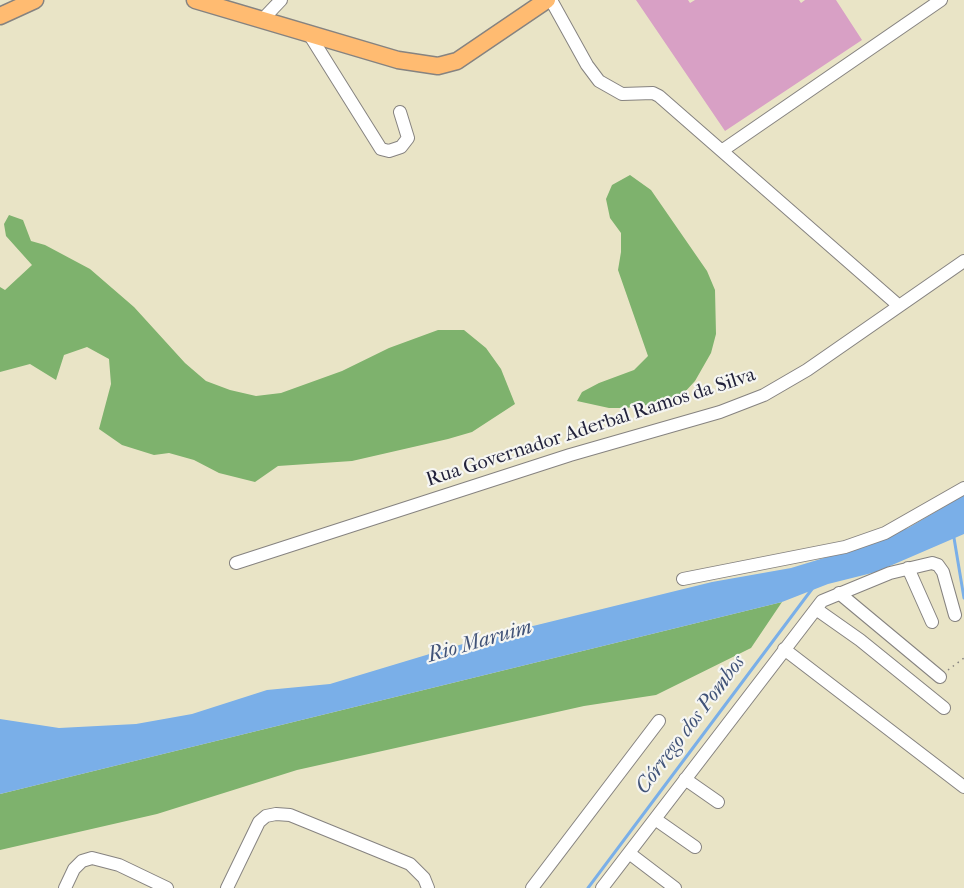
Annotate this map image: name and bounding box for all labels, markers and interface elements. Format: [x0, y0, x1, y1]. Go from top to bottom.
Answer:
street label: Rua Governador Aderbal Ramos da Silva [423, 363, 759, 493]
water label: Rio Maruim [425, 615, 535, 669]
water label: Córrego dos Pombos [631, 651, 751, 799]

